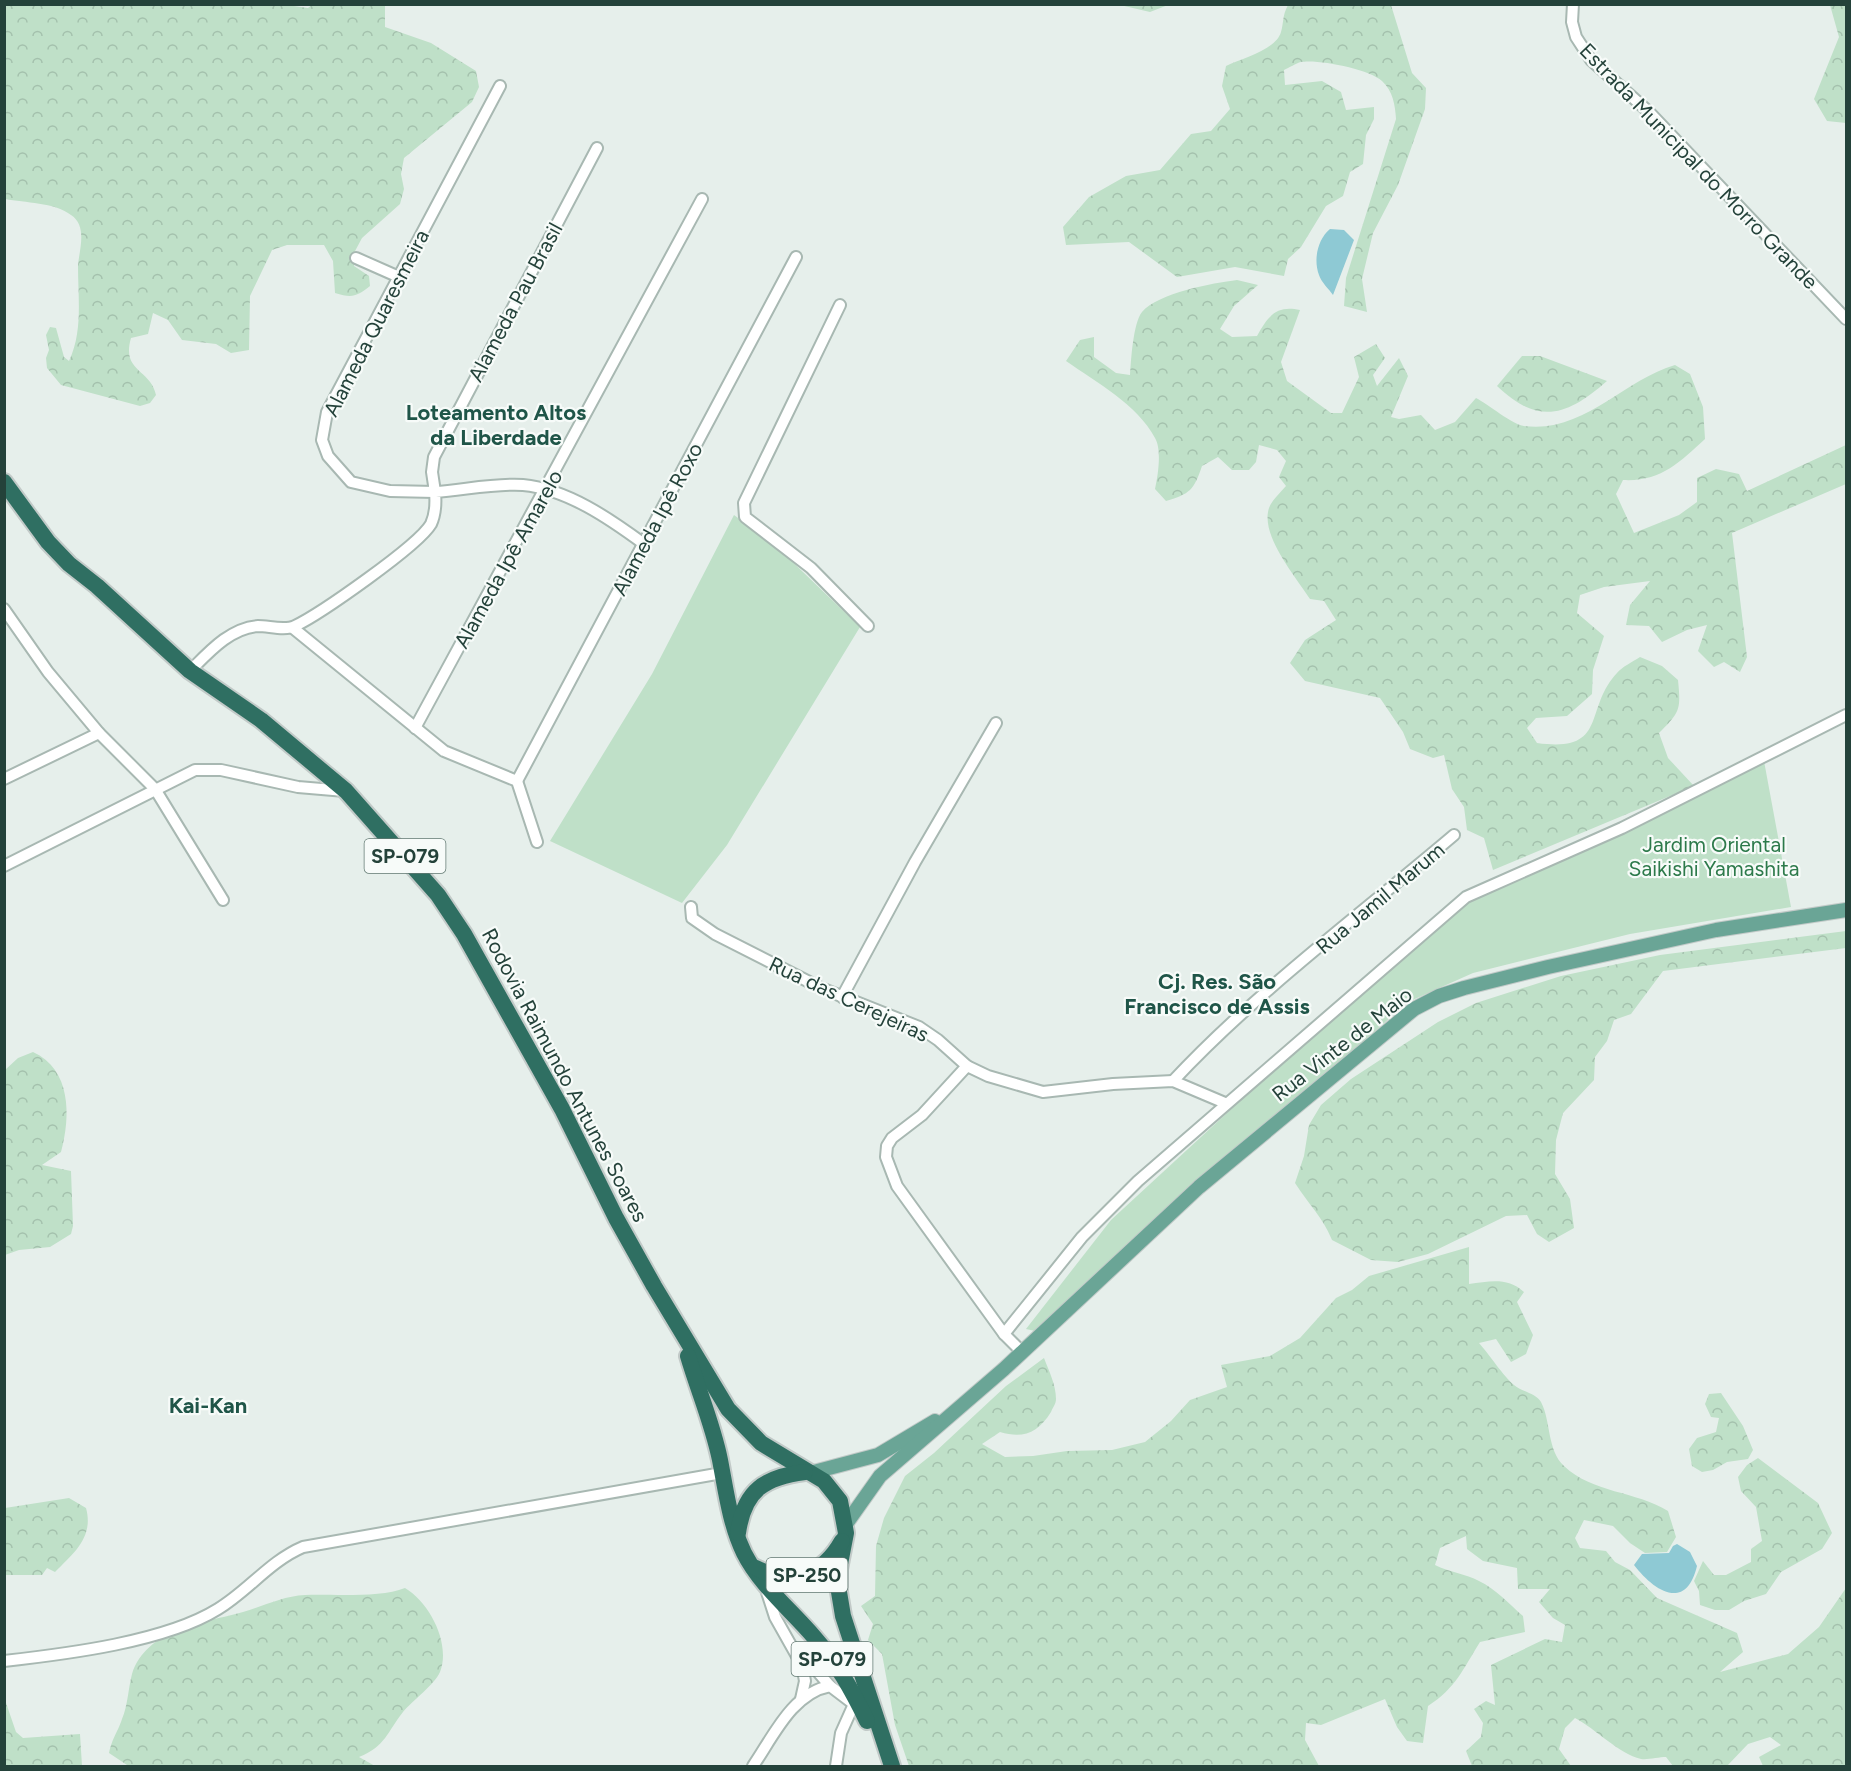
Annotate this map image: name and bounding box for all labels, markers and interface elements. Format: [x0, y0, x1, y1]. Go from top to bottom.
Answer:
street label: Estrada Municipal do Morro Grande [1575, 38, 1823, 294]
street label: Alameda Pau Brasil [463, 218, 567, 386]
street label: Alameda Quaresmeira [318, 225, 434, 421]
district label: Loteamento Altos da Liberdade [406, 399, 586, 451]
street label: Alameda Ipê Roxo [606, 438, 708, 600]
street label: Alameda Ipê Amarelo [449, 465, 567, 653]
park label: Jardim Oriental Saikishi Yamashita [1629, 832, 1799, 881]
street label: Rua Jamil Marum [1311, 837, 1449, 959]
road number: SP-079 [364, 839, 446, 873]
street label: Rodovia Raimundo Antunes Soares [477, 924, 653, 1226]
street label: Rua das Cerejeiras [765, 951, 933, 1047]
district label: Cj. Res. São Francisco de Assis [1124, 968, 1310, 1020]
street label: Rua Vinte de Maio [1267, 982, 1417, 1106]
district label: Kai-Kan [169, 1392, 247, 1419]
road number: SP-250 [766, 1558, 848, 1592]
road number: SP-079 [792, 1642, 872, 1676]

